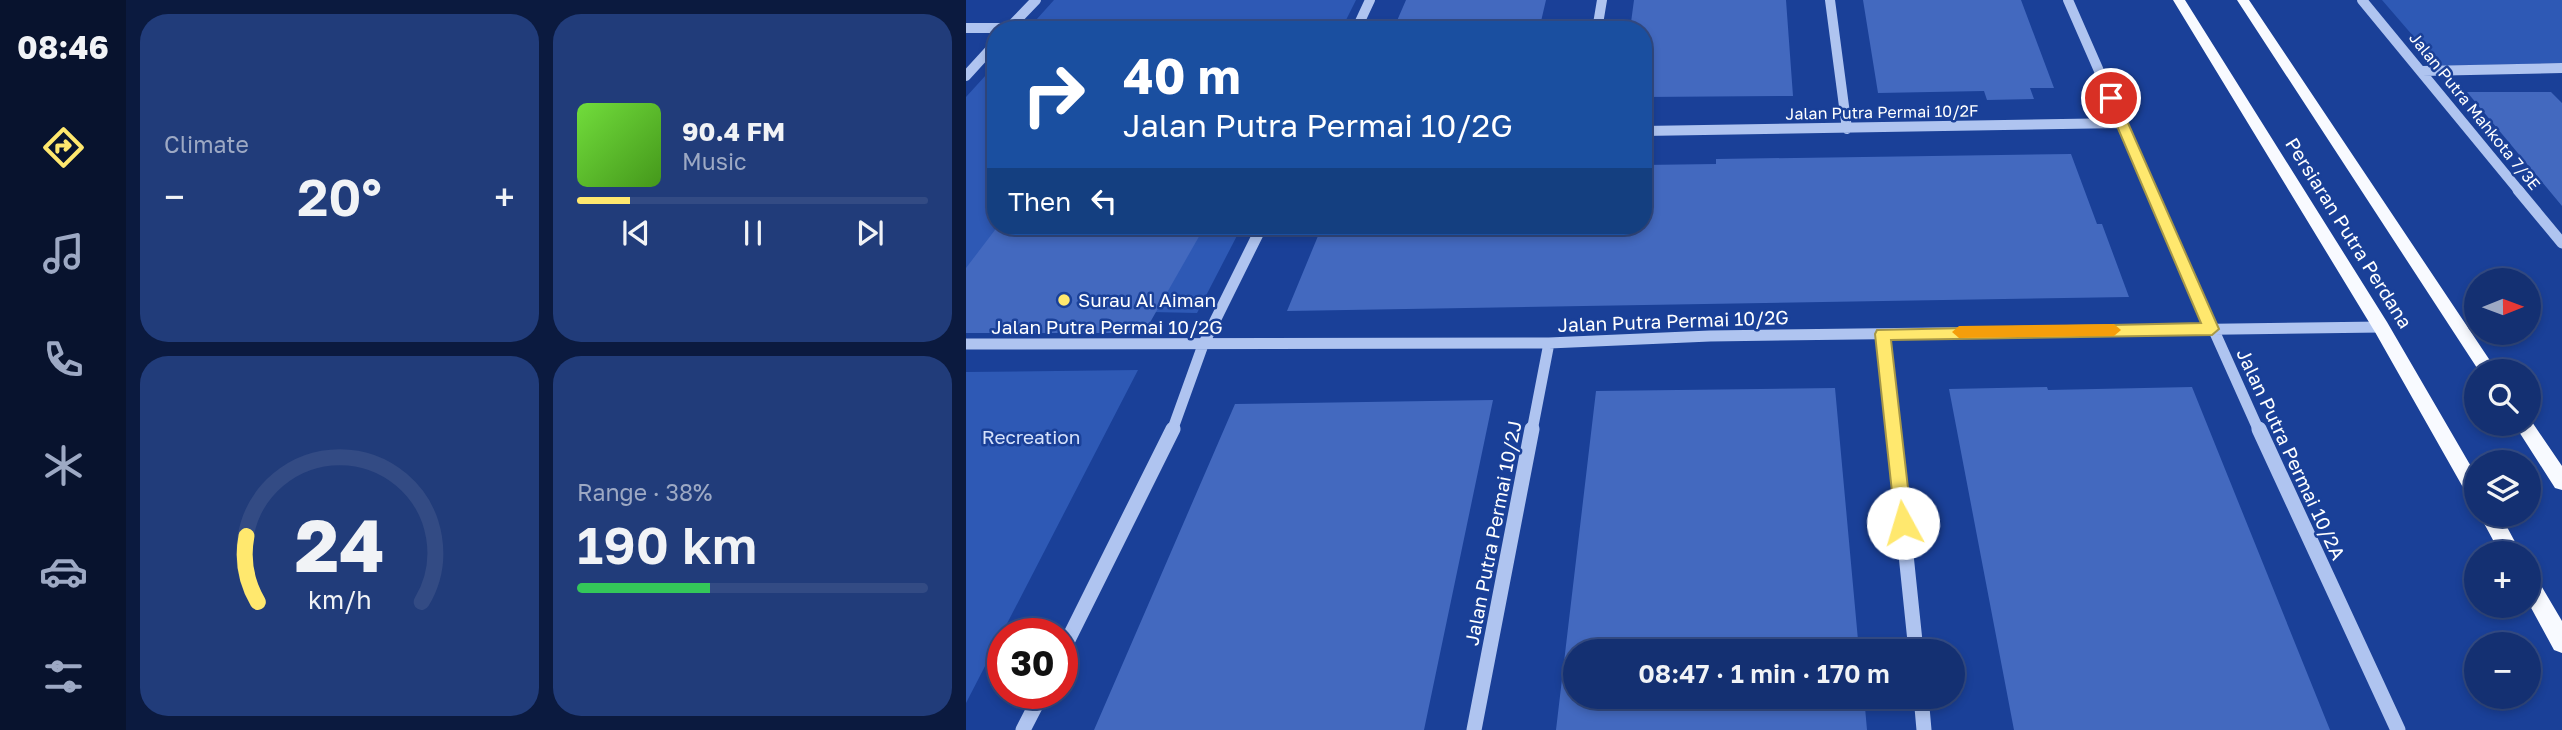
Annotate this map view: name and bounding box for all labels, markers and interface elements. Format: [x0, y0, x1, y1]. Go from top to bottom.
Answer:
text: 08:46 [17, 28, 109, 66]
street label: Jalan Putra Mahkota 7/3E [2405, 28, 2545, 194]
text: 40 m [1123, 46, 1241, 105]
icon: right [1008, 49, 1099, 140]
pin [2081, 68, 2141, 128]
icon: arrive [2092, 79, 2130, 117]
street label: Jalan Putra Permai 10/2F [1785, 100, 1979, 124]
text: Jalan Putra Permai 10/2G [1123, 106, 1513, 144]
text: 90.4 FM [682, 116, 785, 147]
icon: directions [39, 123, 88, 172]
text: Climate [164, 130, 249, 158]
street label: Persiaran Putra Perdana [2281, 133, 2418, 332]
text: Music [682, 147, 747, 175]
text: 20° [297, 165, 382, 227]
text: − [164, 174, 185, 219]
text: + [494, 174, 515, 219]
icon: left [1085, 182, 1123, 220]
text: Then [1008, 186, 1071, 217]
icon: previous [617, 214, 655, 252]
icon: pause [734, 214, 772, 252]
icon: next [851, 214, 889, 252]
icon: music [39, 229, 88, 278]
north arrow [2464, 268, 2541, 345]
map controls [2464, 268, 2541, 709]
place label: Surau Al Aiman [1078, 288, 1216, 311]
marker: Surau Al Aiman [1056, 292, 1072, 308]
street label: Jalan Putra Permai 10/2G [1557, 305, 1789, 336]
street label: Jalan Putra Permai 10/2G [991, 315, 1223, 338]
icon: phone [39, 335, 88, 384]
street label: Jalan Putra Permai 10/2A [2232, 344, 2351, 563]
button: search [2464, 359, 2541, 436]
street label: Jalan Putra Permai 10/2J [1459, 419, 1526, 647]
park label: Recreation [982, 425, 1080, 448]
icon: climate [39, 441, 88, 490]
button: layers [2464, 450, 2541, 527]
text: Range · 38% [577, 478, 712, 506]
position arrow [1866, 486, 1940, 560]
text: 24 [295, 501, 384, 588]
text: 190 km [577, 513, 757, 575]
button: + [2464, 541, 2541, 618]
icon: car [39, 547, 88, 596]
text: km/h [308, 584, 371, 615]
speed limit sign: 30 [987, 618, 1078, 709]
button: − [2464, 632, 2541, 709]
icon: filters [39, 652, 88, 701]
text: 08:47 · 1 min · 170 m [1638, 658, 1890, 689]

